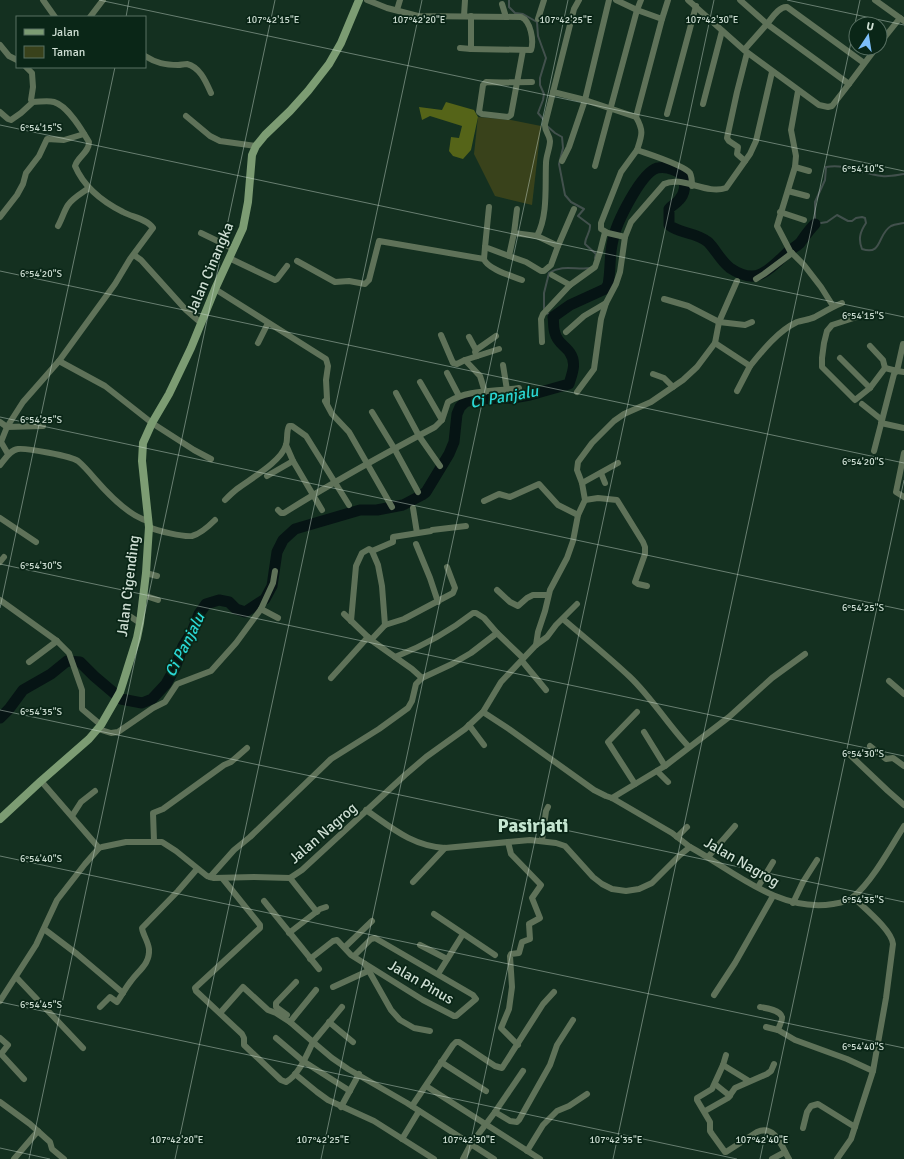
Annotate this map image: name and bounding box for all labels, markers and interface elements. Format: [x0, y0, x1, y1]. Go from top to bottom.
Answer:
text: 107°42'15"E [246, 14, 300, 26]
text: 107°42'20"E [392, 14, 446, 26]
text: 107°42'25"E [539, 14, 593, 26]
text: 107°42'30"E [685, 14, 739, 26]
legend [16, 16, 146, 68]
north arrow [848, 16, 888, 56]
text: U [865, 20, 875, 34]
text: Jalan [52, 25, 79, 40]
text: Taman [52, 45, 85, 60]
text: 6°54'15"S [20, 122, 63, 134]
text: 6°54'10"S [842, 163, 885, 175]
street label: Jalan Cinangka [183, 220, 237, 316]
text: 6°54'20"S [20, 268, 63, 280]
text: 6°54'15"S [842, 310, 885, 322]
water label: Ci Panjalu [468, 381, 541, 413]
text: 6°54'25"S [20, 414, 63, 426]
text: 6°54'20"S [842, 456, 885, 468]
street label: Jalan Cigending [113, 534, 143, 638]
text: 6°54'30"S [20, 560, 63, 572]
text: 6°54'25"S [842, 602, 885, 614]
water label: Ci Panjalu [160, 609, 210, 680]
text: 6°54'35"S [20, 706, 63, 718]
text: 6°54'30"S [842, 748, 885, 760]
street label: Jalan Nagrog [285, 799, 361, 867]
district label: Pasirjati [498, 814, 568, 838]
street label: Jalan Nagrog [701, 833, 783, 891]
text: 6°54'40"S [20, 853, 63, 865]
text: 6°54'35"S [842, 894, 885, 906]
street label: Jalan Pinus [385, 956, 457, 1008]
text: 6°54'45"S [20, 999, 63, 1011]
text: 6°54'40"S [842, 1041, 885, 1053]
text: 107°42'20"E [150, 1134, 204, 1146]
text: 107°42'25"E [296, 1134, 350, 1146]
text: 107°42'30"E [442, 1134, 496, 1146]
text: 107°42'35"E [589, 1134, 643, 1146]
text: 107°42'40"E [735, 1134, 789, 1146]

